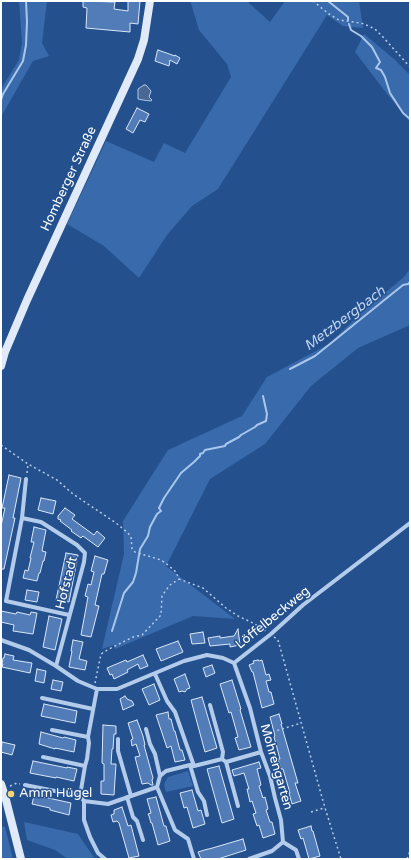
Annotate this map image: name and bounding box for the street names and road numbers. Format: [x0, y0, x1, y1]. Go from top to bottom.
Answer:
street label: Homberger Straße [38, 124, 100, 234]
street label: Hofstadt [53, 555, 81, 611]
street label: Löffelbeckweg [233, 583, 313, 653]
street label: Mohrengarten [256, 722, 296, 812]

